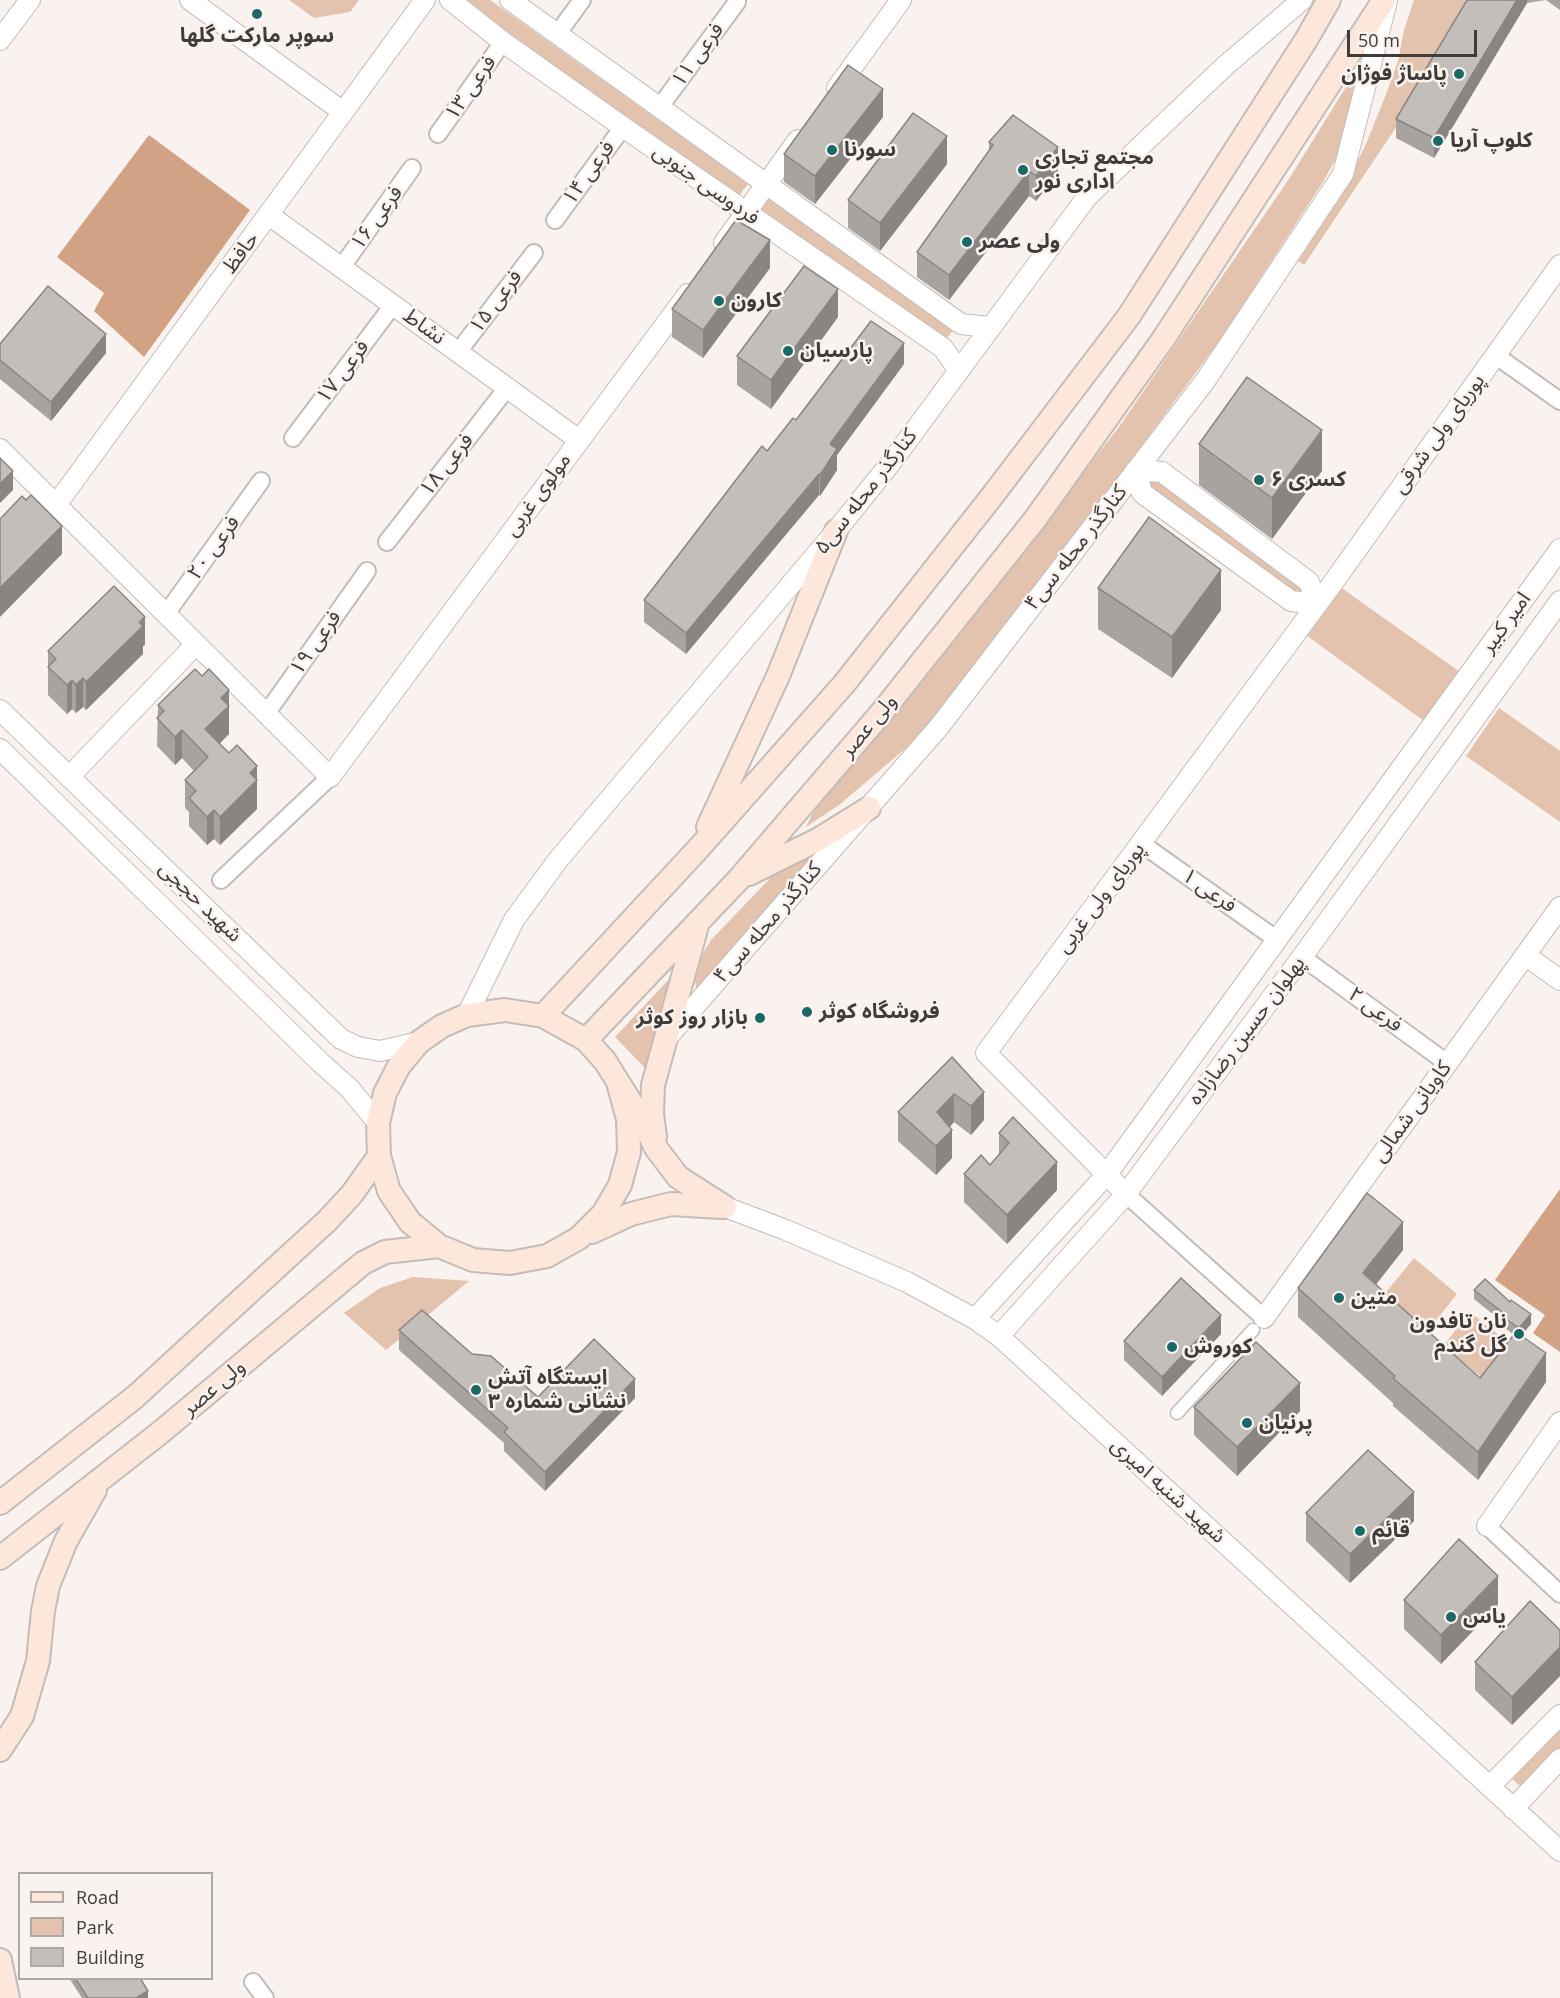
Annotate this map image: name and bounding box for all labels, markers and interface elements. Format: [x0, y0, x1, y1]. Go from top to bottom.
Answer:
marker: سوپر مارکت گلها [250, 7, 264, 21]
street label: فرعی ۱۱ [666, 18, 730, 92]
scale bar [1350, 18, 1480, 56]
place label: سوپر مارکت گلها [180, 23, 334, 49]
text: 50 m [1358, 28, 1400, 52]
street label: فرعی ۱۳ [440, 51, 502, 125]
place label: پاساژ فوژان [1341, 61, 1447, 87]
marker: پاساژ فوژان [1452, 67, 1466, 81]
place label: کلوپ آریا [1450, 128, 1533, 154]
marker: کلوپ آریا [1431, 134, 1445, 148]
street label: فرعی ۱۴ [557, 136, 621, 210]
place label: سورنا [844, 137, 896, 163]
street label: فردوسی جنوبی [648, 139, 764, 231]
marker: سورنا [825, 143, 839, 157]
place label: مجتمع تجاری اداری نور [1035, 145, 1154, 195]
marker: مجتمع تجاری اداری نور [1016, 163, 1030, 177]
street label: فرعی ۱۶ [345, 181, 409, 255]
street label: حافظ [217, 227, 265, 279]
place label: ولی عصر [979, 229, 1060, 255]
marker: ولی عصر [960, 235, 974, 249]
street label: فرعی ۱۵ [464, 265, 528, 339]
place label: کارون [731, 288, 782, 314]
marker: کارون [712, 294, 726, 308]
street label: نشاط [398, 303, 450, 351]
street label: فرعی ۱۷ [311, 335, 375, 409]
place label: پارسیان [800, 338, 873, 364]
marker: پارسیان [781, 344, 795, 358]
street label: پوریای ولی شرقی [1387, 369, 1491, 499]
street label: کنارگذر محله سی۵ [809, 424, 923, 560]
street label: فرعی ۱۸ [415, 429, 479, 501]
street label: مولوی غربی [499, 448, 577, 542]
place label: کسری ۶ [1271, 467, 1346, 493]
marker: کسری ۶ [1252, 473, 1266, 487]
street label: کنارگذر محله سی۴ [1019, 480, 1133, 616]
street label: فرعی ۲۰ [182, 511, 246, 585]
street label: امیر کبیر [1475, 587, 1537, 659]
street label: فرعی ۱۹ [285, 606, 347, 680]
street label: ولی عصر [835, 689, 903, 763]
street label: پوریای ولی غربی [1051, 838, 1151, 958]
street label: شهید حججی [153, 856, 247, 948]
street label: کنارگذر محله سی۴ [709, 857, 827, 989]
street label: فرعی ۱ [1177, 863, 1241, 919]
street label: پهلوان حسین رضازاده [1183, 952, 1311, 1110]
street label: فرعی ۲ [1343, 982, 1407, 1038]
place label: فروشگاه کوثر [819, 999, 940, 1025]
place label: بازار روز کوثر [636, 1005, 748, 1031]
marker: فروشگاه کوثر [800, 1005, 814, 1019]
marker: بازار روز کوثر [753, 1011, 767, 1025]
street label: کاویانی شمالی [1367, 1057, 1457, 1167]
place label: متین [1351, 1285, 1397, 1311]
marker: متین [1332, 1291, 1346, 1305]
place label: نان تافدون گل گندم [1410, 1309, 1507, 1359]
marker: نان تافدون گل گندم [1512, 1327, 1526, 1341]
place label: کوروش [1184, 1334, 1252, 1360]
marker: کوروش [1165, 1340, 1179, 1354]
street label: ولی عصر [177, 1354, 251, 1422]
place label: ایستگاه آتش نشانی شماره ۳ [488, 1365, 626, 1415]
marker: ایستگاه آتش نشانی شماره ۳ [469, 1383, 483, 1397]
place label: پرنیان [1259, 1410, 1313, 1436]
marker: پرنیان [1240, 1416, 1254, 1430]
street label: شهید شنبه امیری [1105, 1433, 1231, 1549]
place label: قائم [1372, 1518, 1410, 1544]
marker: قائم [1353, 1524, 1367, 1538]
place label: یاس [1463, 1604, 1506, 1630]
marker: یاس [1444, 1610, 1458, 1624]
legend [18, 1872, 213, 1980]
text: Road [76, 1885, 119, 1909]
text: Park [76, 1915, 114, 1939]
text: Building [76, 1945, 144, 1969]

